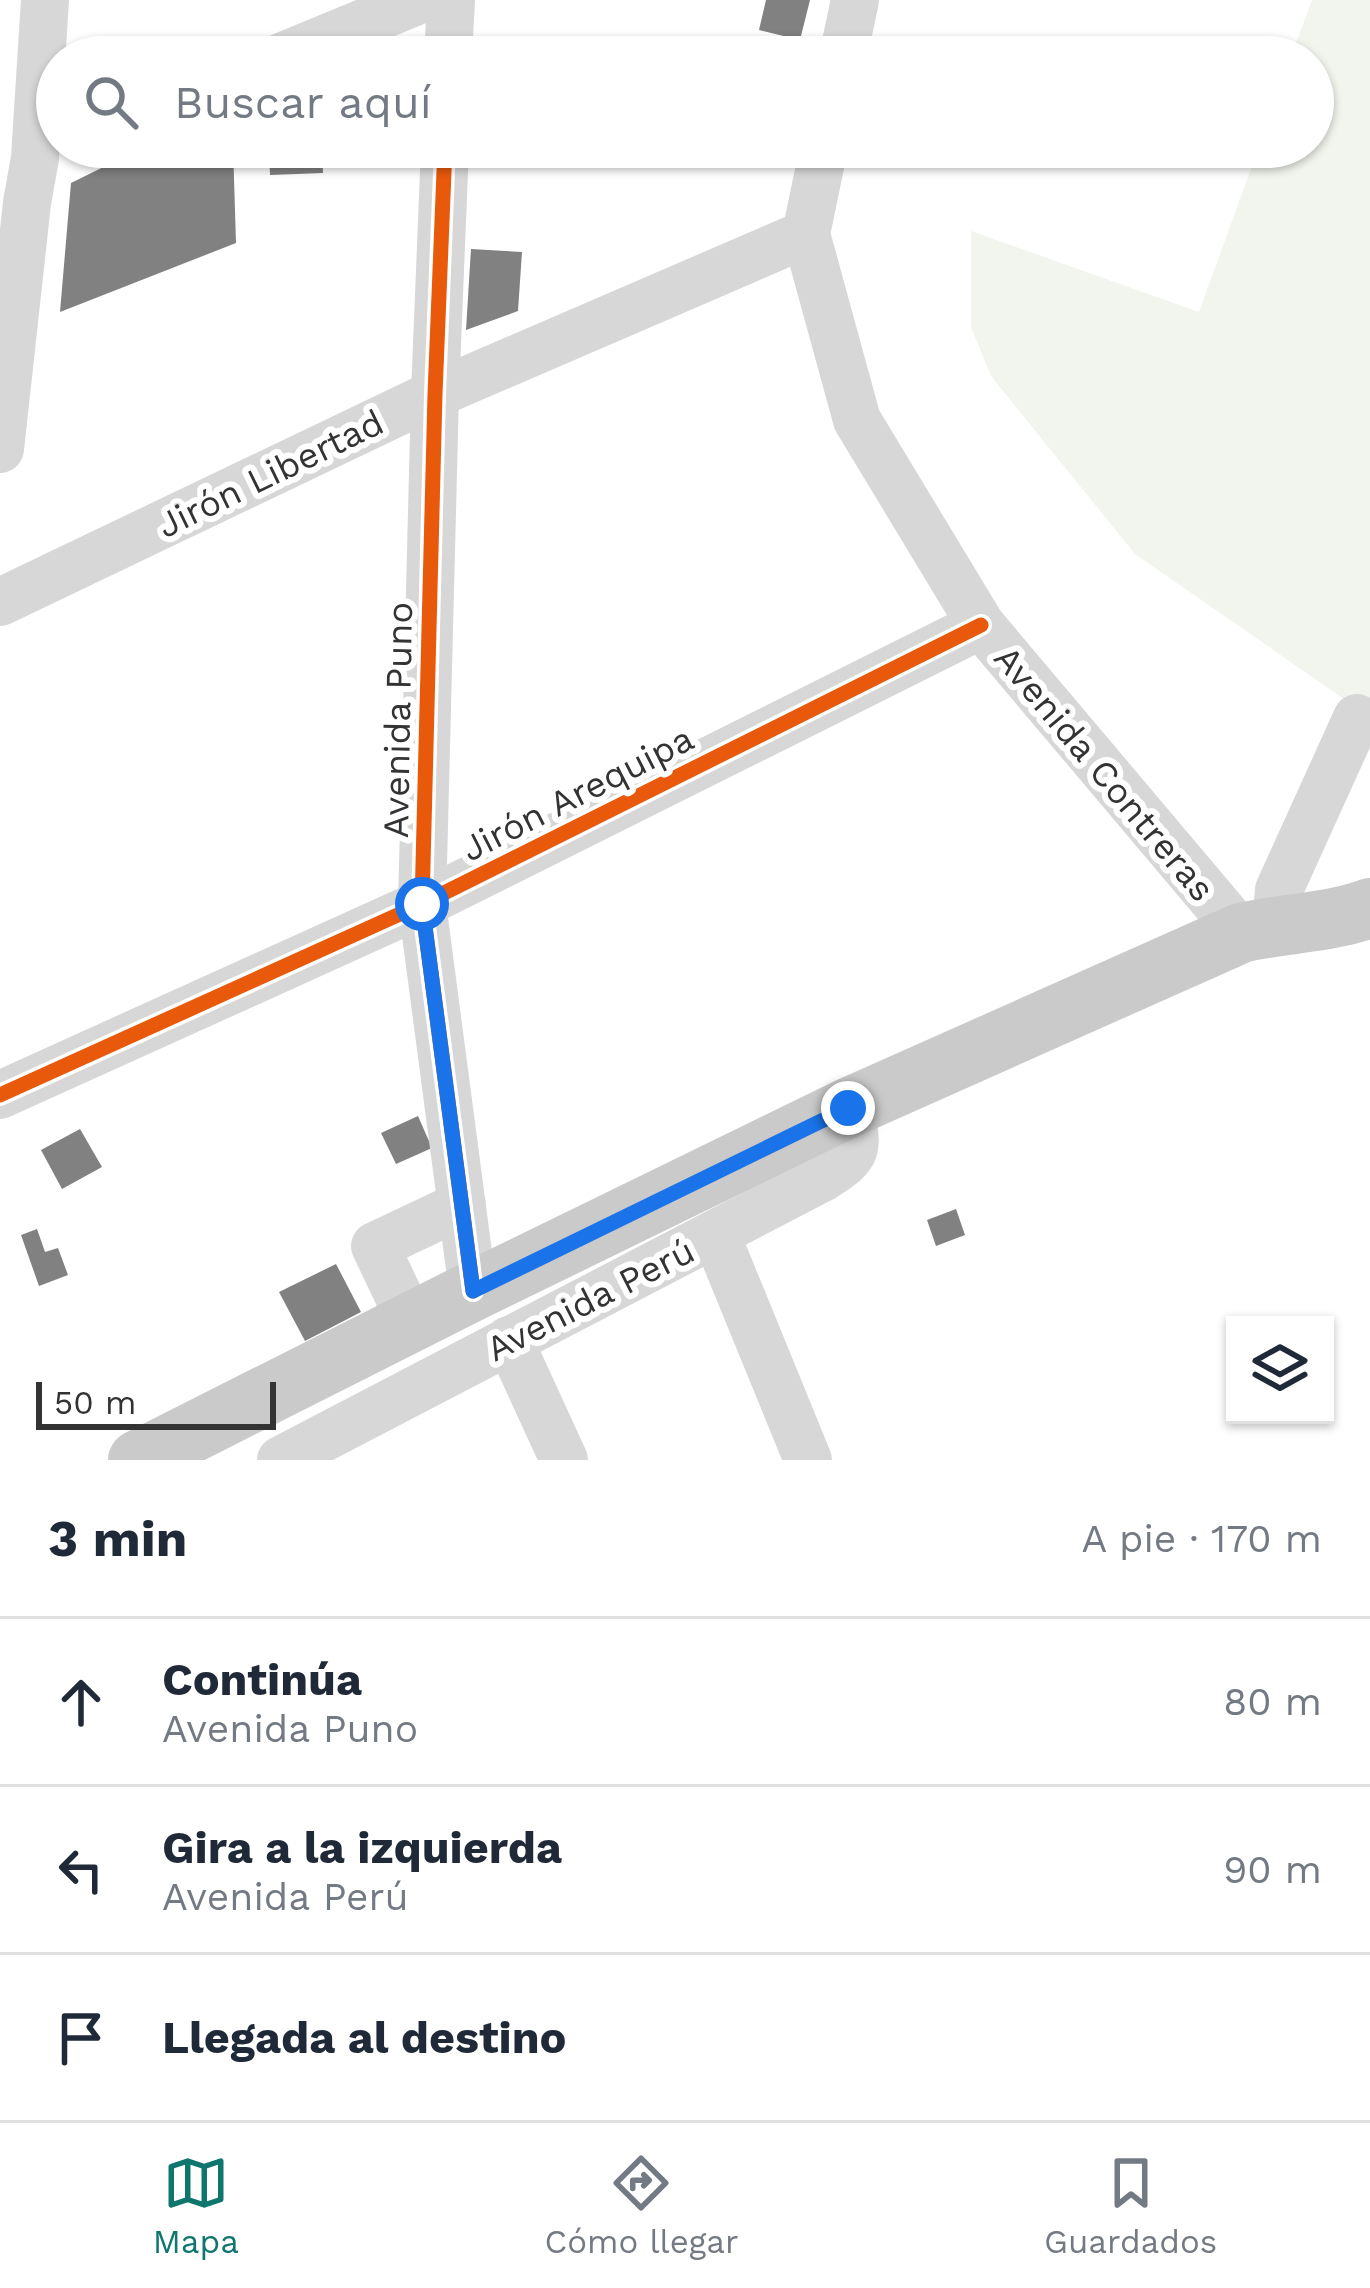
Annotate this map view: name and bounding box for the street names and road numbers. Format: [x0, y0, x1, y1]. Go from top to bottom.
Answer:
street label: Jirón Libertad [151, 401, 390, 547]
street label: Avenida Puno [375, 601, 421, 839]
street label: Avenida Contreras [985, 638, 1223, 910]
street label: Jirón Arequipa [455, 717, 700, 870]
street label: Avenida Perú [480, 1230, 701, 1370]

